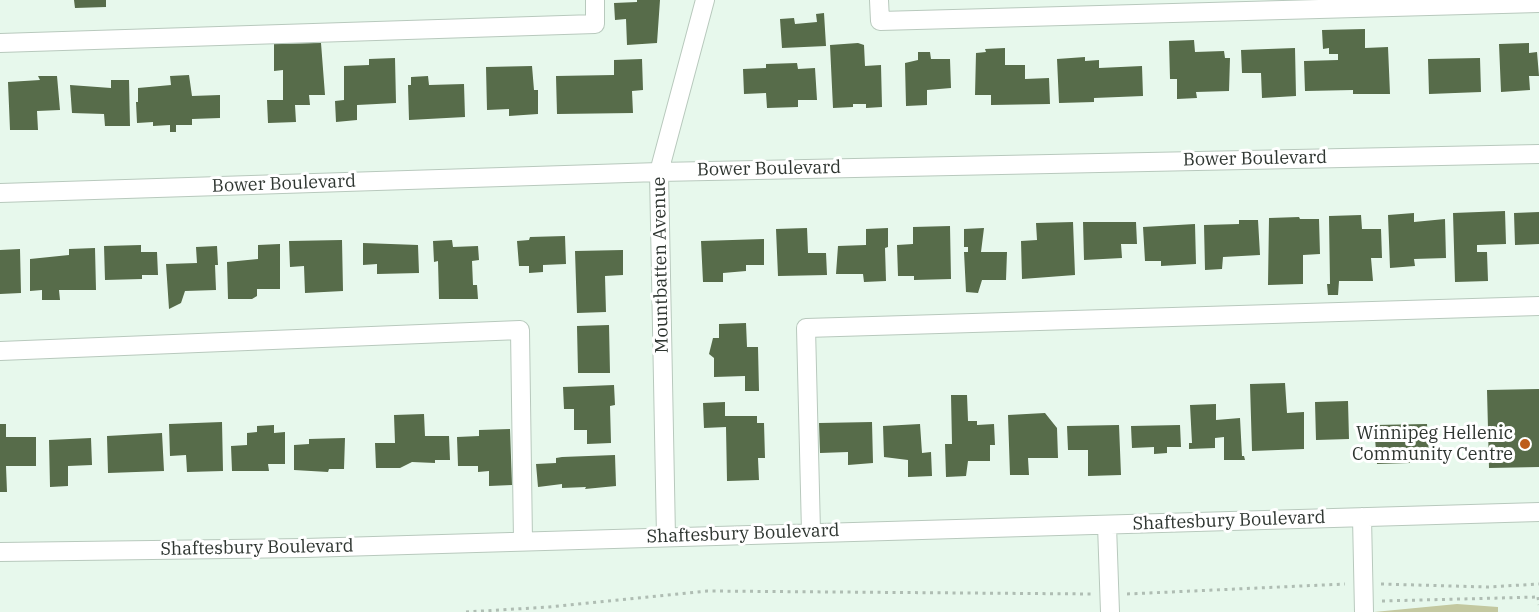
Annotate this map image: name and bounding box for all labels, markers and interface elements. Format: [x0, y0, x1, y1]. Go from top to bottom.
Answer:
street label: Bower Boulevard [1183, 147, 1327, 171]
street label: Bower Boulevard [697, 157, 841, 181]
street label: Bower Boulevard [212, 171, 356, 197]
street label: Mountbatten Avenue [649, 177, 673, 353]
place label: Winnipeg Hellenic Community Centre [1352, 423, 1513, 466]
marker: Winnipeg Hellenic Community Centre [1518, 437, 1532, 451]
street label: Shaftesbury Boulevard [1132, 507, 1326, 535]
street label: Shaftesbury Boulevard [646, 520, 840, 548]
street label: Shaftesbury Boulevard [160, 536, 354, 560]

